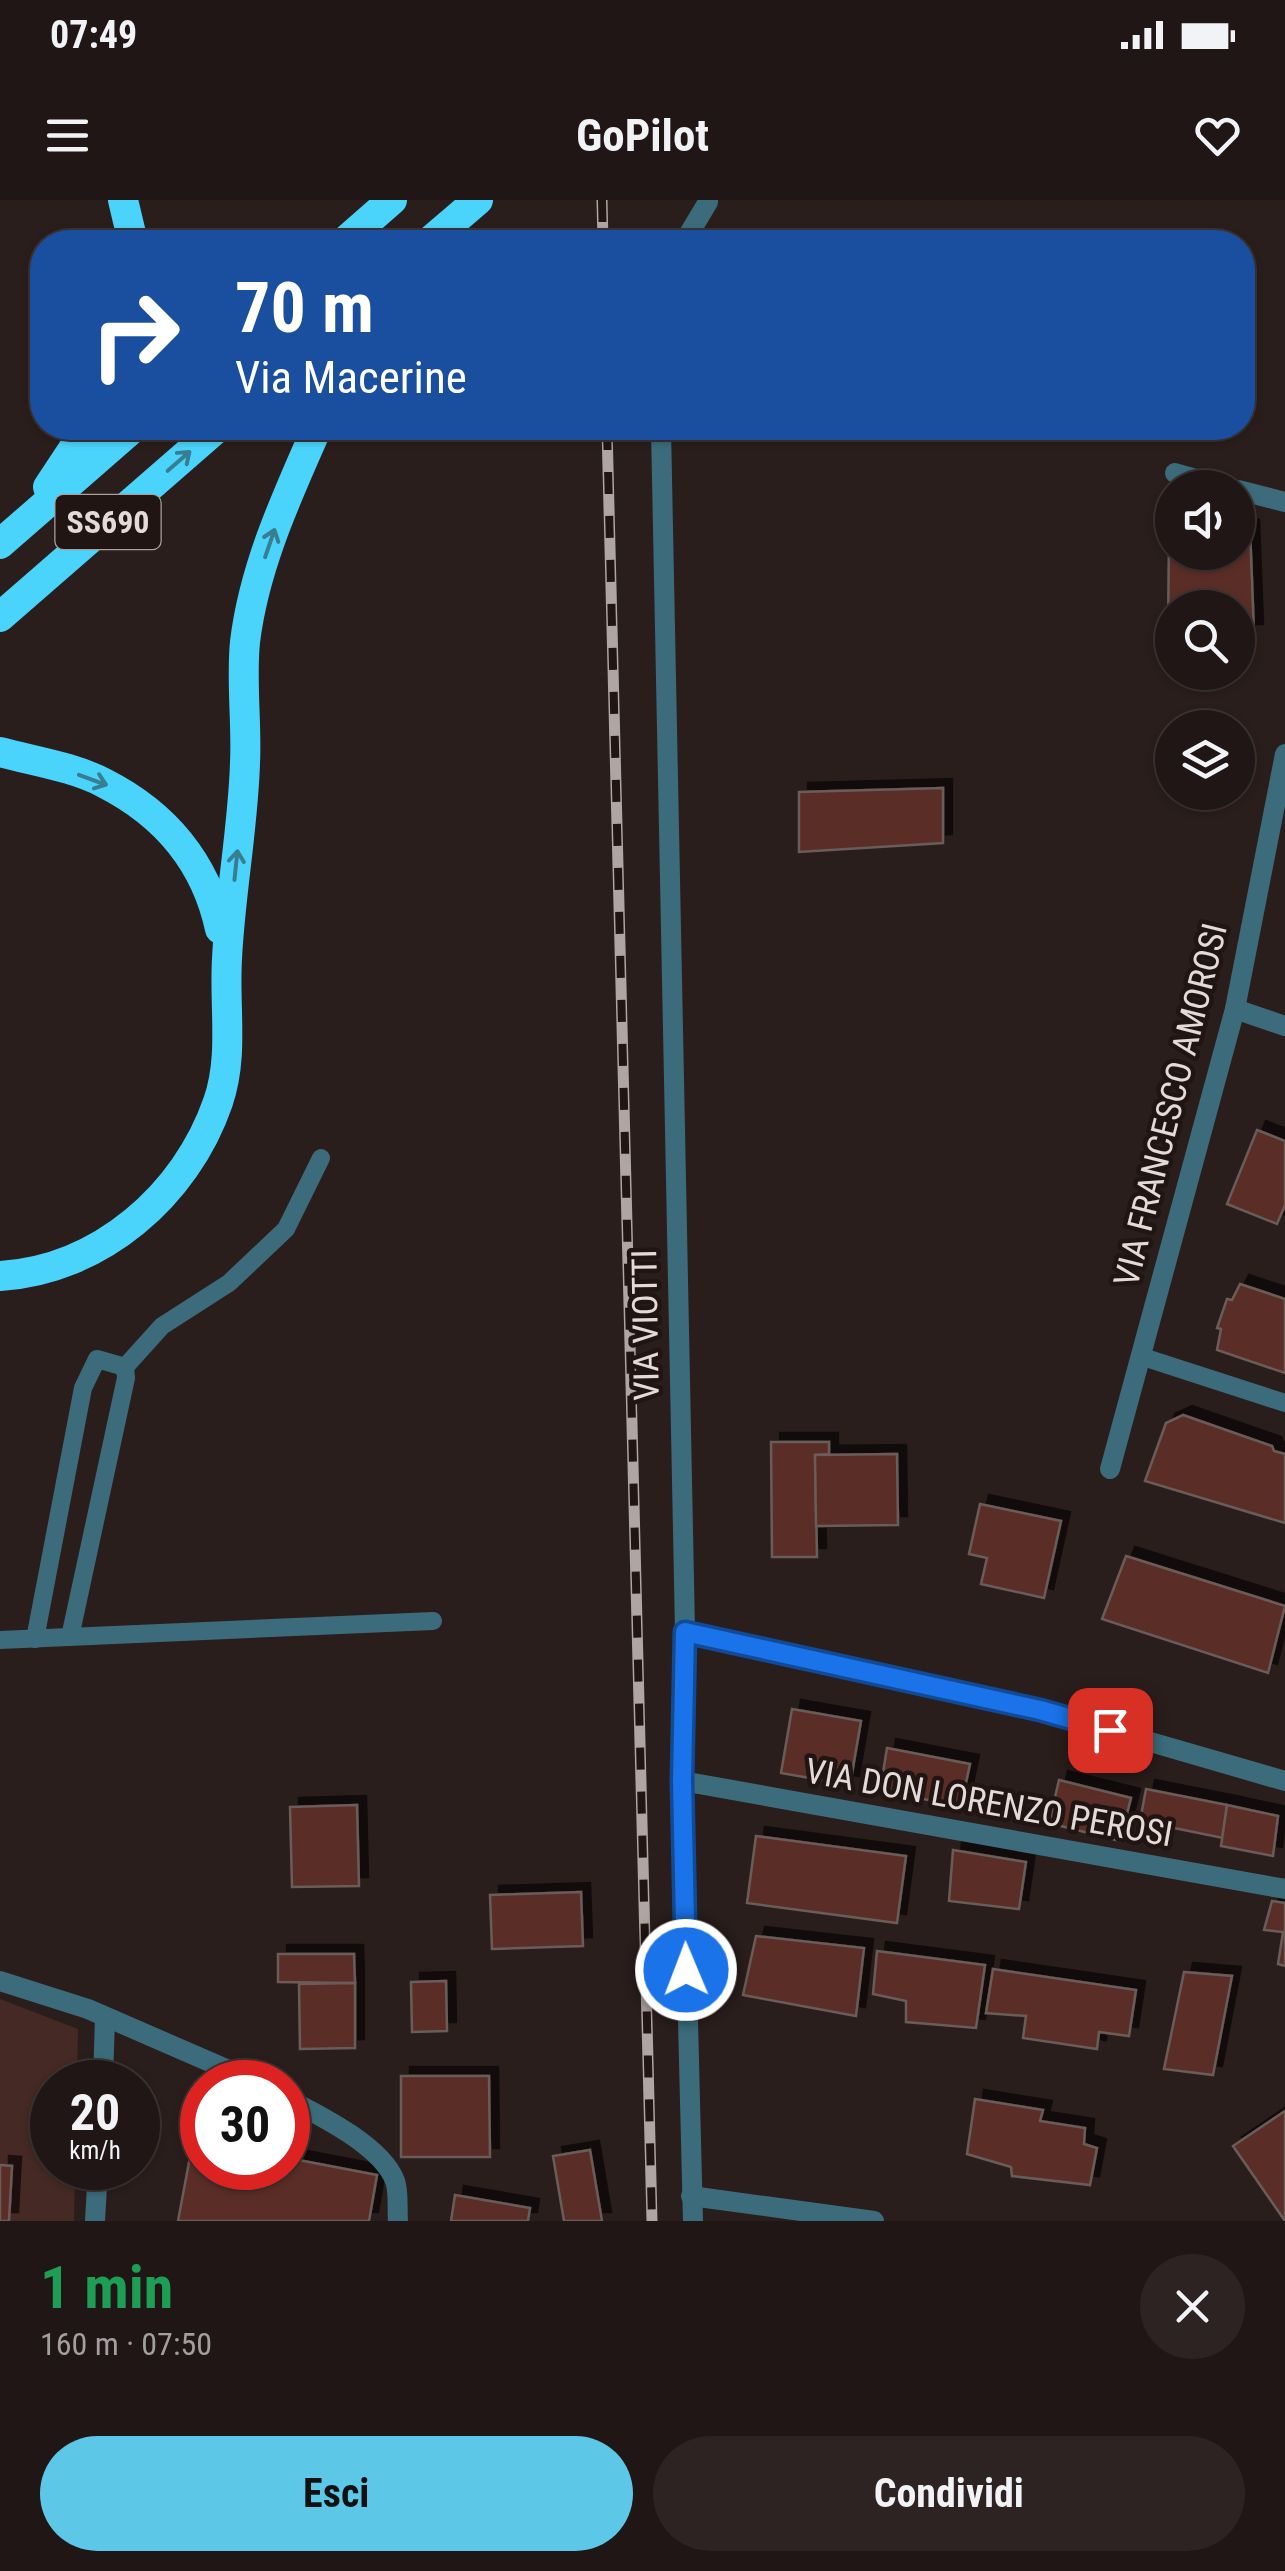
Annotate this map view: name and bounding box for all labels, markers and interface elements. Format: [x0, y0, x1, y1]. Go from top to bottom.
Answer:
text: 07:49 [50, 13, 137, 57]
icon: menu [40, 108, 95, 163]
icon: heart [1190, 108, 1245, 163]
text: GoPilot [576, 109, 709, 162]
text: 70 m [235, 267, 374, 349]
icon: right [70, 270, 200, 400]
text: Via Macerine [235, 351, 467, 404]
one-way arrow [165, 450, 191, 472]
map controls [1155, 470, 1255, 810]
button: sound [1155, 470, 1255, 570]
road number: SS690 [56, 495, 160, 549]
one-way arrow [262, 529, 280, 560]
button: search [1155, 590, 1255, 690]
button: layers [1155, 710, 1255, 810]
one-way arrow [77, 772, 108, 790]
one-way arrow [226, 849, 245, 881]
street label: VIA FRANCESCO AMOROSI [1106, 919, 1236, 1291]
street label: VIA VIOTTI [624, 1249, 668, 1401]
pin [1068, 1688, 1153, 1773]
icon: arrive [1083, 1703, 1138, 1758]
street label: VIA DON LORENZO PEROSI [802, 1751, 1176, 1855]
position arrow [634, 1918, 738, 2022]
speed limit sign: 30 [180, 2060, 310, 2190]
text: 20 [70, 2084, 120, 2142]
text: km/h [69, 2136, 121, 2165]
text: 1 min [40, 2252, 173, 2323]
button: close [1140, 2254, 1245, 2359]
text: 160 m · 07:50 [40, 2325, 212, 2363]
button: Esci [40, 2436, 633, 2551]
button: Condividi [653, 2436, 1245, 2551]

